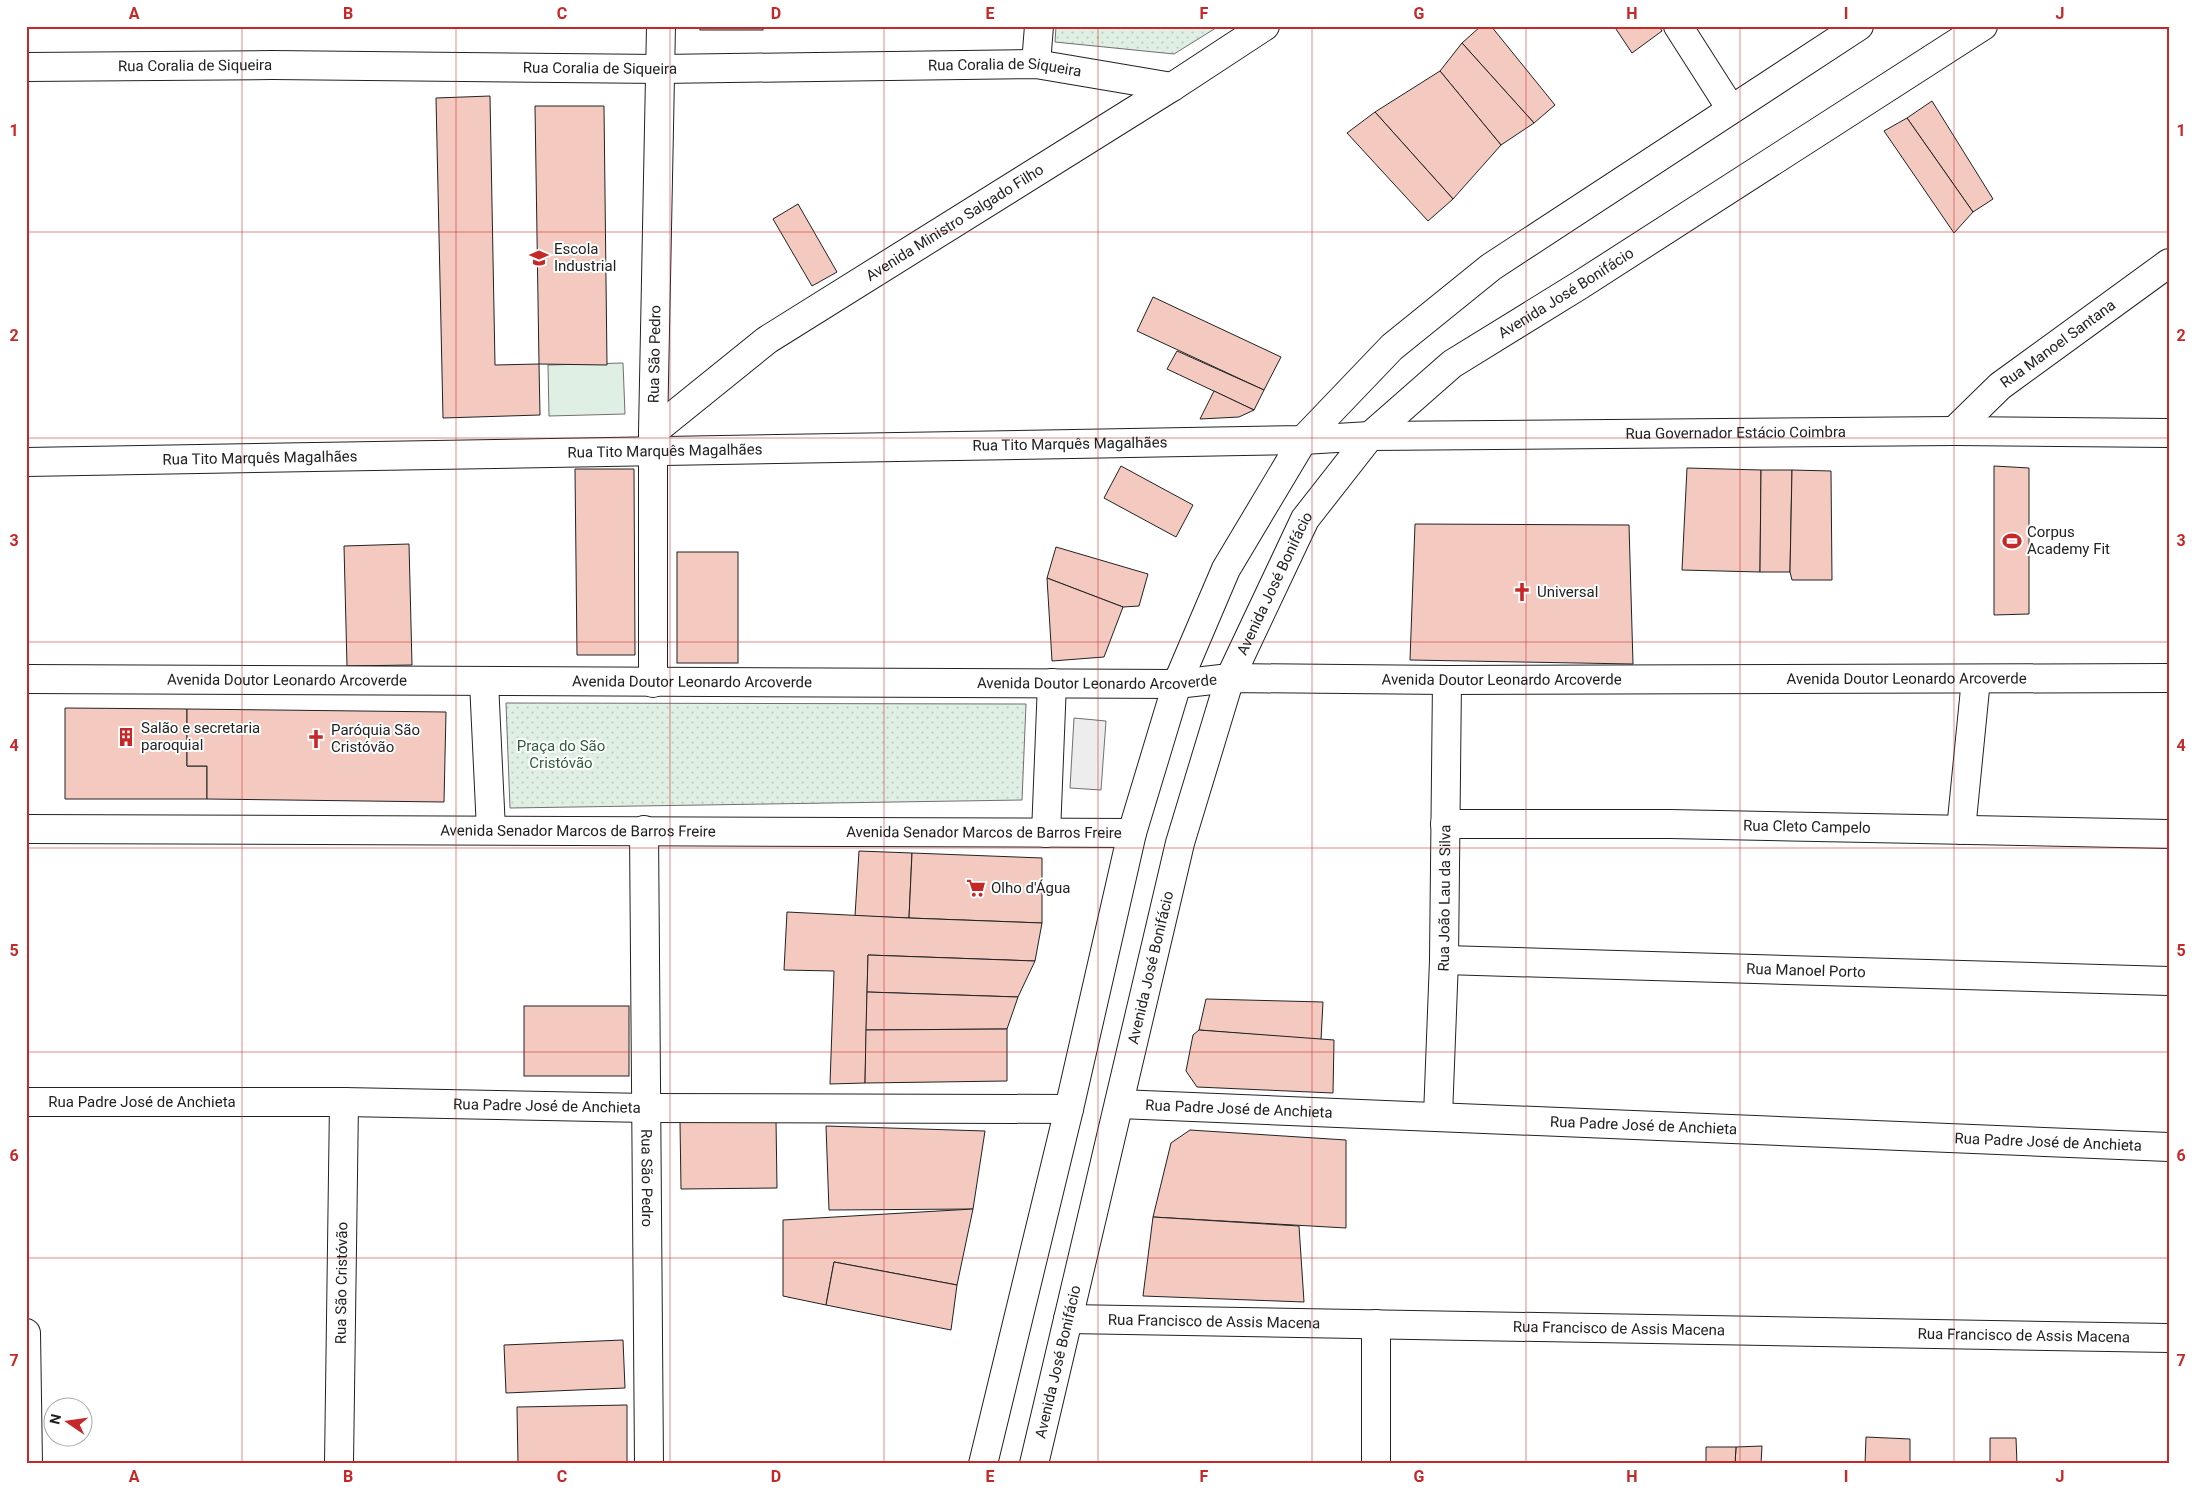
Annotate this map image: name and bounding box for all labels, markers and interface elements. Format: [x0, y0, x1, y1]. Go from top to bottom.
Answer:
text: A [129, 4, 140, 23]
text: B [343, 4, 353, 23]
text: C [557, 4, 567, 23]
text: D [771, 4, 781, 23]
text: E [986, 4, 995, 23]
text: F [1200, 4, 1209, 23]
text: G [1414, 4, 1425, 23]
text: H [1626, 4, 1638, 23]
text: I [1844, 4, 1848, 23]
text: J [2056, 4, 2064, 23]
street label: Rua Coralia de Siqueira [928, 55, 1083, 81]
street label: Rua Coralia de Siqueira [118, 56, 272, 75]
street label: Rua Coralia de Siqueira [523, 59, 677, 78]
text: 1 [9, 121, 19, 140]
text: 1 [2176, 121, 2186, 140]
street label: Avenida Ministro Salgado Filho [863, 160, 1047, 285]
place label: Escola Industrial [554, 240, 616, 275]
street label: Avenida José Bonifácio [1495, 244, 1637, 342]
school or university icon: Escola Industrial [528, 247, 550, 269]
street label: Rua Manoel Santana [1997, 296, 2119, 392]
street label: Rua São Pedro [645, 305, 665, 403]
text: 2 [9, 326, 19, 345]
text: 2 [2176, 326, 2186, 345]
street label: Rua Governador Estácio Coimbra [1625, 423, 1846, 443]
street label: Rua Tito Marquês Magalhães [972, 433, 1167, 455]
street label: Rua Tito Marquês Magalhães [567, 440, 763, 462]
street label: Rua Tito Marquês Magalhães [162, 447, 358, 469]
street label: Avenida José Bonifácio [1233, 508, 1316, 658]
place label: Corpus Academy Fit [2027, 523, 2110, 558]
sports icon: Corpus Academy Fit [2001, 530, 2023, 552]
text: 3 [9, 531, 19, 550]
text: 3 [2176, 531, 2186, 550]
church icon: Universal [1511, 581, 1533, 603]
place label: Universal [1537, 583, 1598, 601]
street label: Avenida Doutor Leonardo Arcoverde [1787, 669, 2027, 688]
street label: Avenida Doutor Leonardo Arcoverde [1381, 670, 1622, 689]
street label: Avenida Doutor Leonardo Arcoverde [167, 671, 407, 690]
street label: Avenida Doutor Leonardo Arcoverde [977, 671, 1218, 693]
street label: Avenida Doutor Leonardo Arcoverde [572, 672, 812, 691]
place label: Salão e secretaria paroquial [141, 719, 260, 754]
place label: Paróquia São Cristóvão [331, 721, 420, 756]
building icon: Salão e secretaria paroquial [115, 726, 137, 748]
church icon: Paróquia São Cristóvão [305, 728, 327, 750]
text: 4 [9, 736, 19, 755]
text: 4 [2176, 736, 2186, 755]
park label: Praça do São Cristóvão [517, 737, 605, 772]
street label: Rua Cleto Campelo [1743, 816, 1871, 837]
street label: Avenida Senador Marcos de Barros Freire [440, 821, 716, 840]
street label: Avenida Senador Marcos de Barros Freire [846, 823, 1122, 842]
street label: Rua João Lau da Silva [1435, 825, 1454, 972]
supermarket icon: Olho d'Água [965, 877, 987, 899]
place label: Olho d'Água [991, 879, 1070, 897]
street label: Avenida José Bonifácio [1124, 889, 1177, 1046]
text: 5 [9, 941, 19, 960]
text: 5 [2176, 941, 2186, 960]
street label: Rua Manoel Porto [1746, 960, 1866, 981]
street label: Rua Padre José de Anchieta [48, 1093, 236, 1111]
street label: Rua Padre José de Anchieta [453, 1095, 641, 1117]
street label: Rua Padre José de Anchieta [1145, 1096, 1333, 1122]
street label: Rua Padre José de Anchieta [1550, 1113, 1738, 1138]
street label: Rua São Pedro [637, 1129, 656, 1227]
street label: Rua Padre José de Anchieta [1954, 1129, 2142, 1155]
text: 6 [9, 1146, 19, 1165]
text: 6 [2176, 1146, 2186, 1165]
street label: Rua São Cristóvão [332, 1222, 351, 1344]
street label: Avenida José Bonifácio [1031, 1284, 1085, 1440]
street label: Rua Francisco de Assis Macena [1108, 1311, 1320, 1332]
street label: Rua Francisco de Assis Macena [1513, 1318, 1725, 1339]
street label: Rua Francisco de Assis Macena [1918, 1325, 2130, 1346]
text: 7 [9, 1351, 19, 1370]
text: 7 [2176, 1351, 2186, 1370]
north arrow [42, 1398, 92, 1448]
text: N [46, 1412, 64, 1426]
text: A [129, 1467, 140, 1486]
text: B [343, 1467, 353, 1486]
text: C [557, 1467, 567, 1486]
text: D [771, 1467, 781, 1486]
text: E [986, 1467, 995, 1486]
text: F [1200, 1467, 1209, 1486]
text: G [1414, 1467, 1425, 1486]
text: H [1626, 1467, 1638, 1486]
text: I [1844, 1467, 1848, 1486]
text: J [2056, 1467, 2064, 1486]

